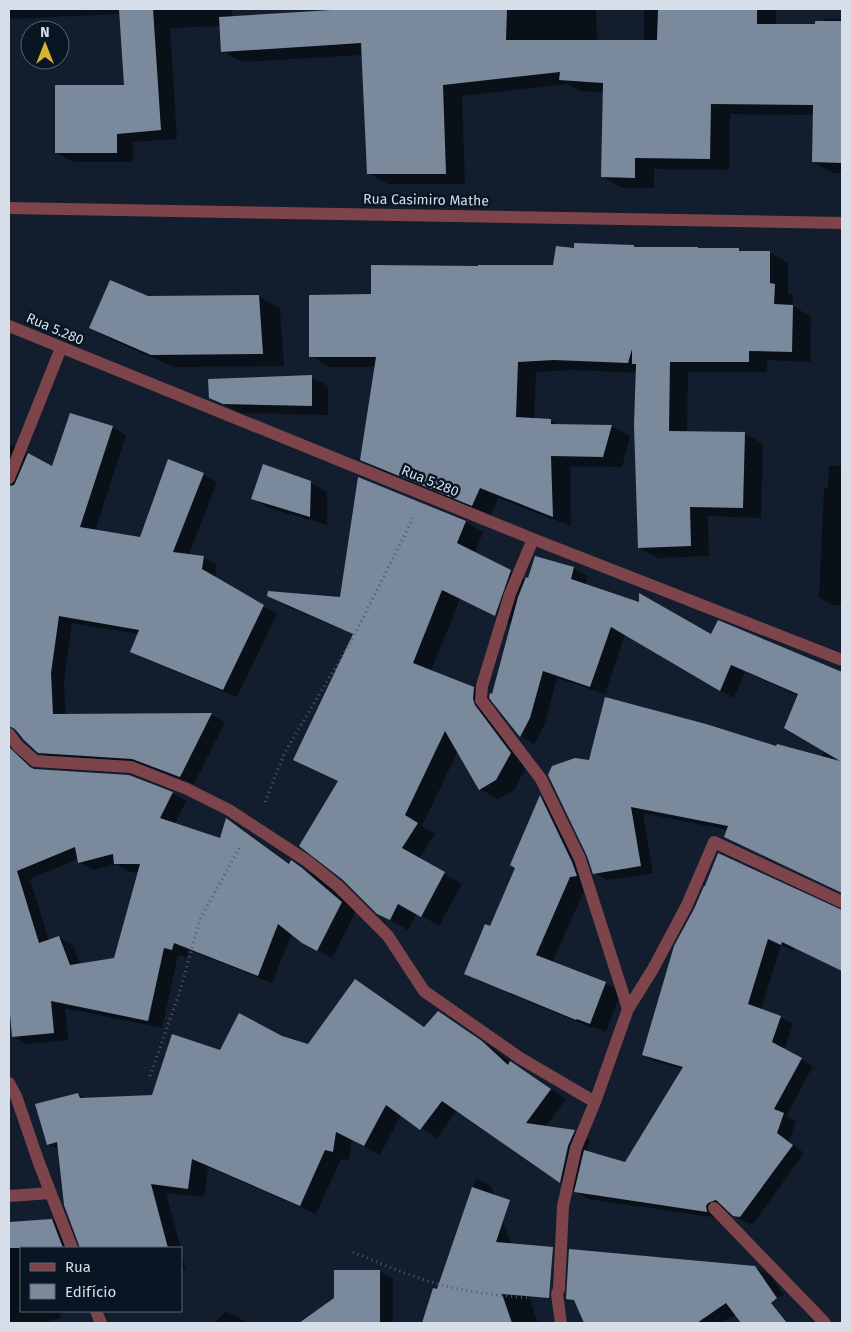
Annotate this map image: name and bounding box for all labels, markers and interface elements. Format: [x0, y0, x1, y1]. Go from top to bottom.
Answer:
north arrow [20, 20, 70, 70]
text: N [40, 24, 50, 41]
street label: Rua Casimiro Mathe [363, 190, 489, 210]
street label: Rua 5.280 [24, 309, 86, 349]
street label: Rua 5.280 [399, 462, 462, 500]
legend [20, 1247, 182, 1312]
text: Rua [65, 1258, 91, 1276]
text: Edifício [65, 1283, 116, 1301]

